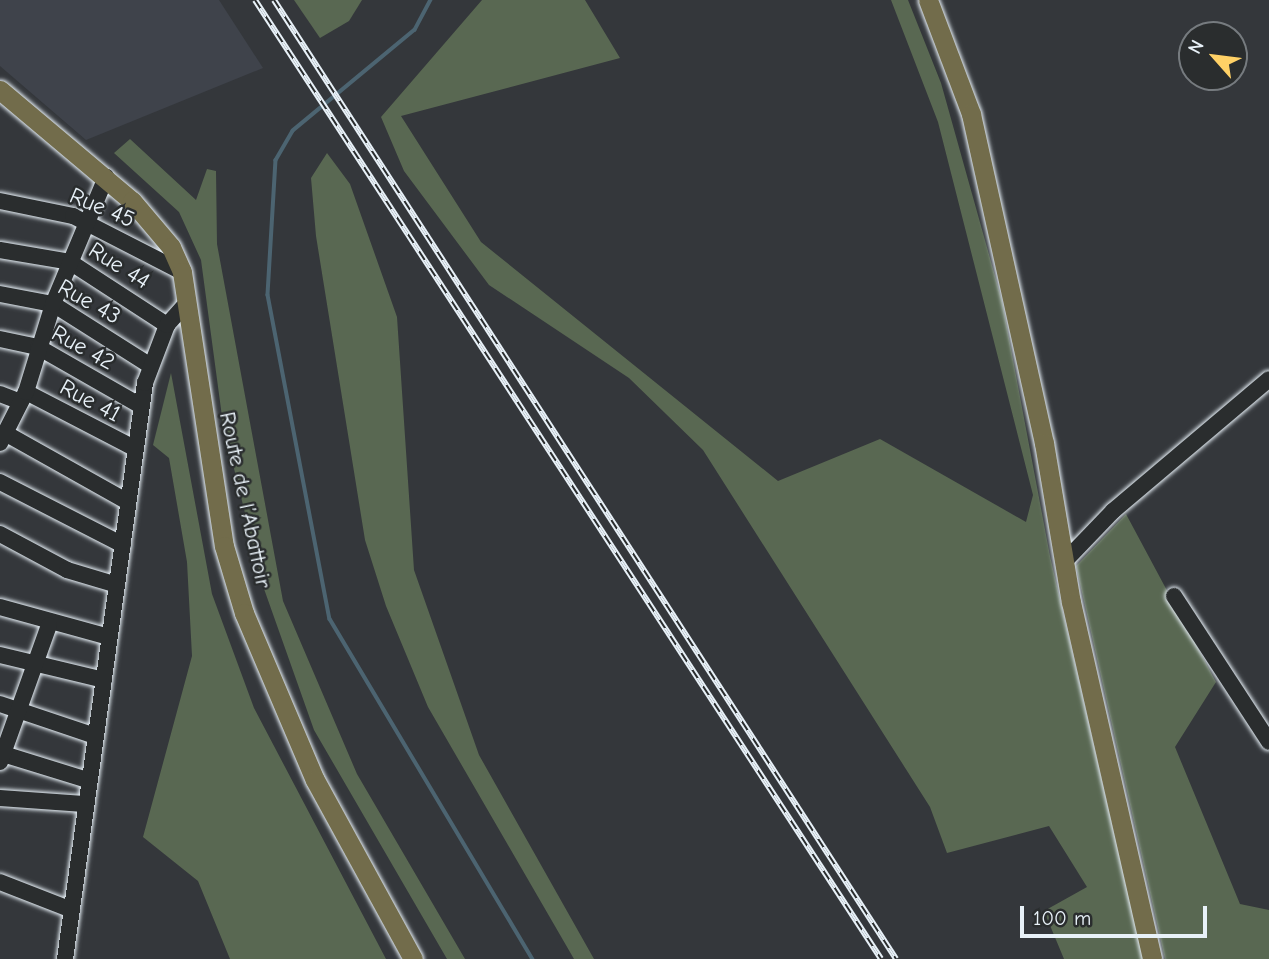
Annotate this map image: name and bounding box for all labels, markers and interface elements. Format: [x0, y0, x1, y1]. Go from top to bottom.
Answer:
north arrow [1178, 21, 1248, 91]
text: N [1184, 36, 1209, 58]
street label: Rue 45 [65, 182, 139, 234]
street label: Rue 44 [83, 237, 155, 295]
street label: Rue 43 [53, 274, 125, 330]
street label: Rue 42 [47, 319, 119, 377]
street label: Rue 41 [55, 374, 125, 428]
street label: Route de l’Abattoir [213, 409, 277, 591]
scale bar [1024, 892, 1211, 936]
text: 100 m [1033, 906, 1091, 930]

